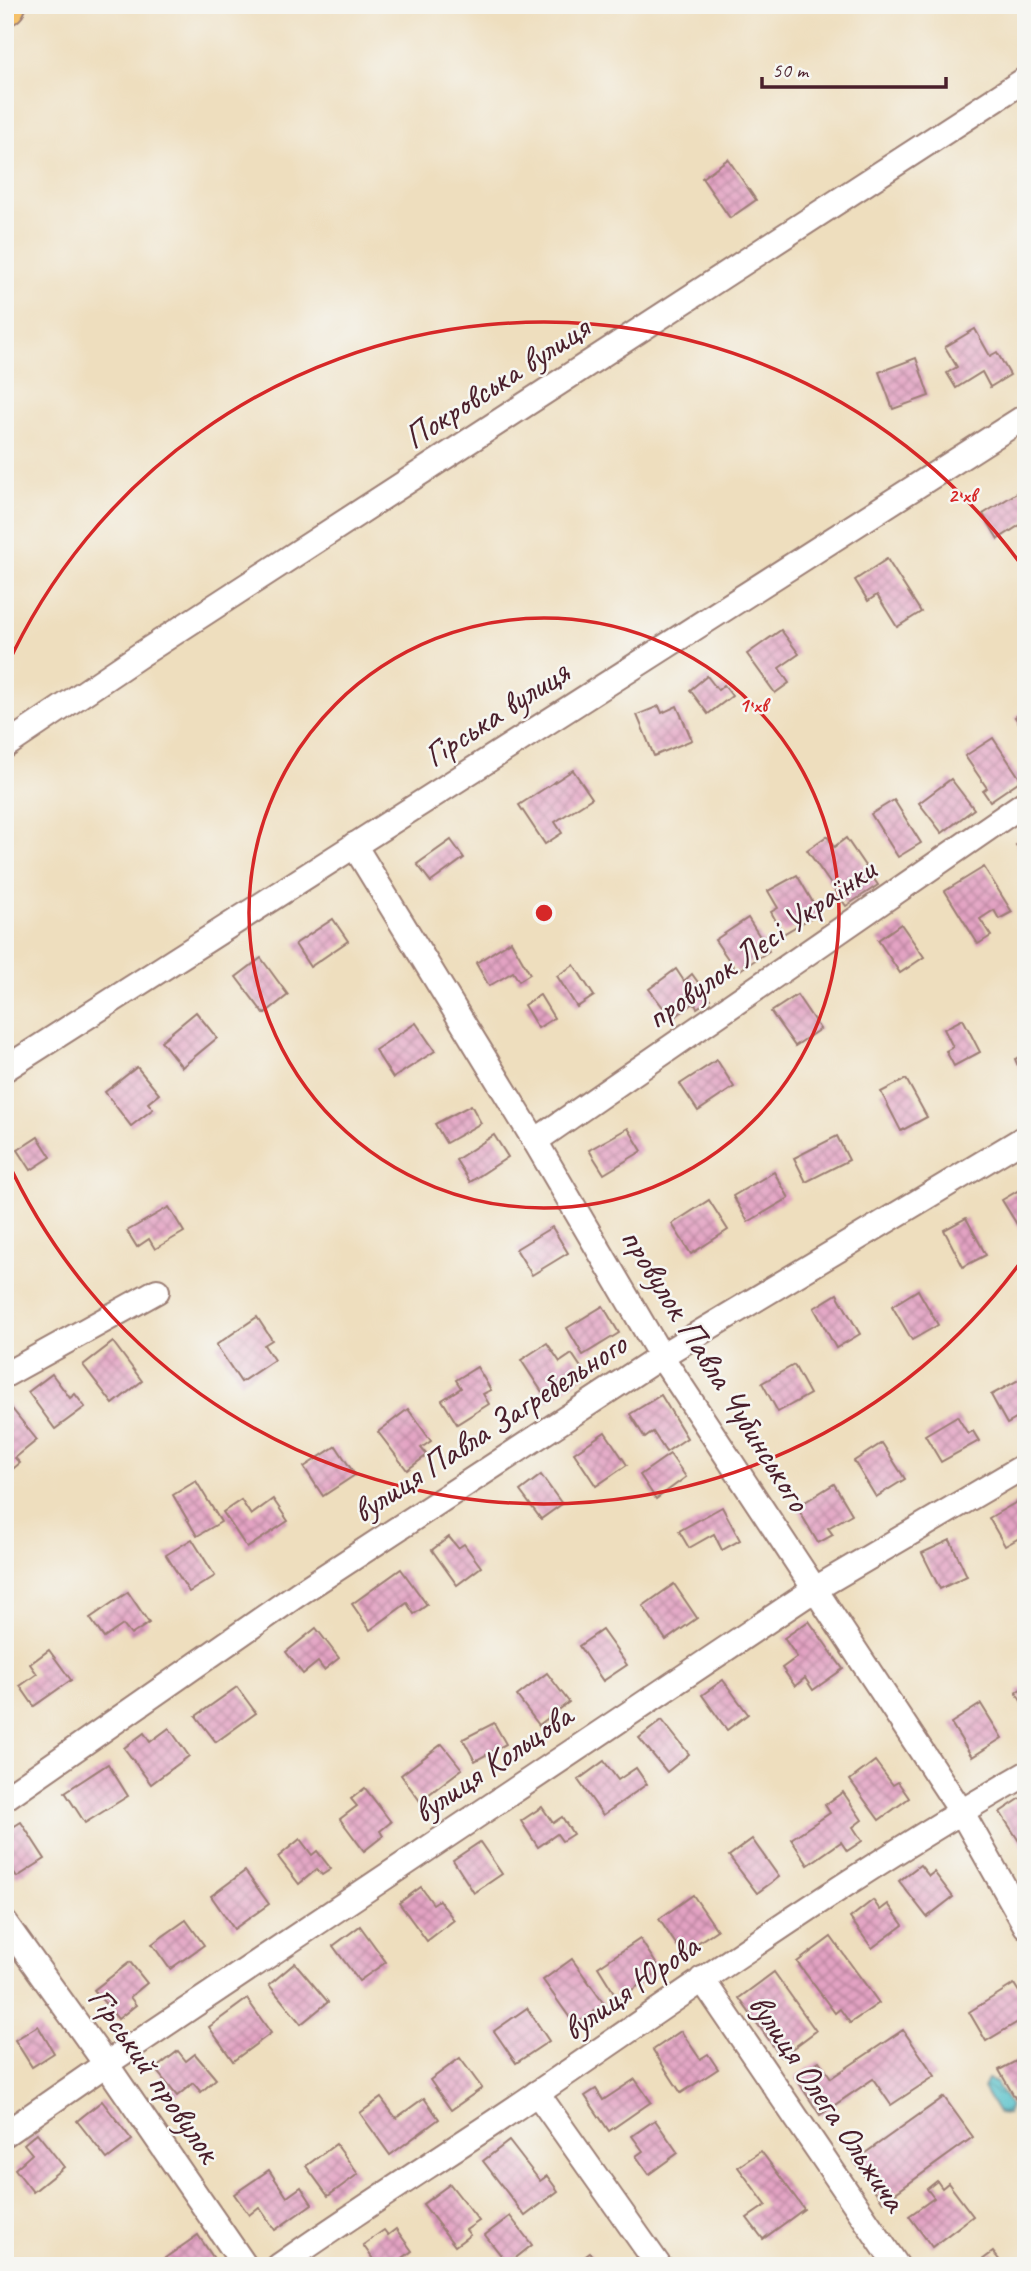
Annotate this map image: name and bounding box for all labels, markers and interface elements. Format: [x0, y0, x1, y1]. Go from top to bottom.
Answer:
scale bar [762, 46, 945, 90]
text: 50 m [772, 57, 810, 83]
street label: Покровська вулиця [395, 304, 600, 459]
text: 2 хв [948, 482, 980, 508]
street label: Гірська вулиця [415, 649, 579, 777]
text: 1 хв [739, 692, 771, 718]
street label: провулок Лесі Українки [636, 846, 886, 1040]
centre of rings [532, 901, 556, 925]
street label: провулок Павла Чубинського [610, 1219, 822, 1521]
street label: вулиця Павла Загребельного [343, 1321, 637, 1533]
street label: вулиця Кольцова [404, 1692, 583, 1833]
street label: вулиця Юрова [553, 1923, 709, 2051]
street label: Гірський провулок [78, 1978, 233, 2173]
street label: вулиця Олега Ольжича [738, 1985, 918, 2222]

